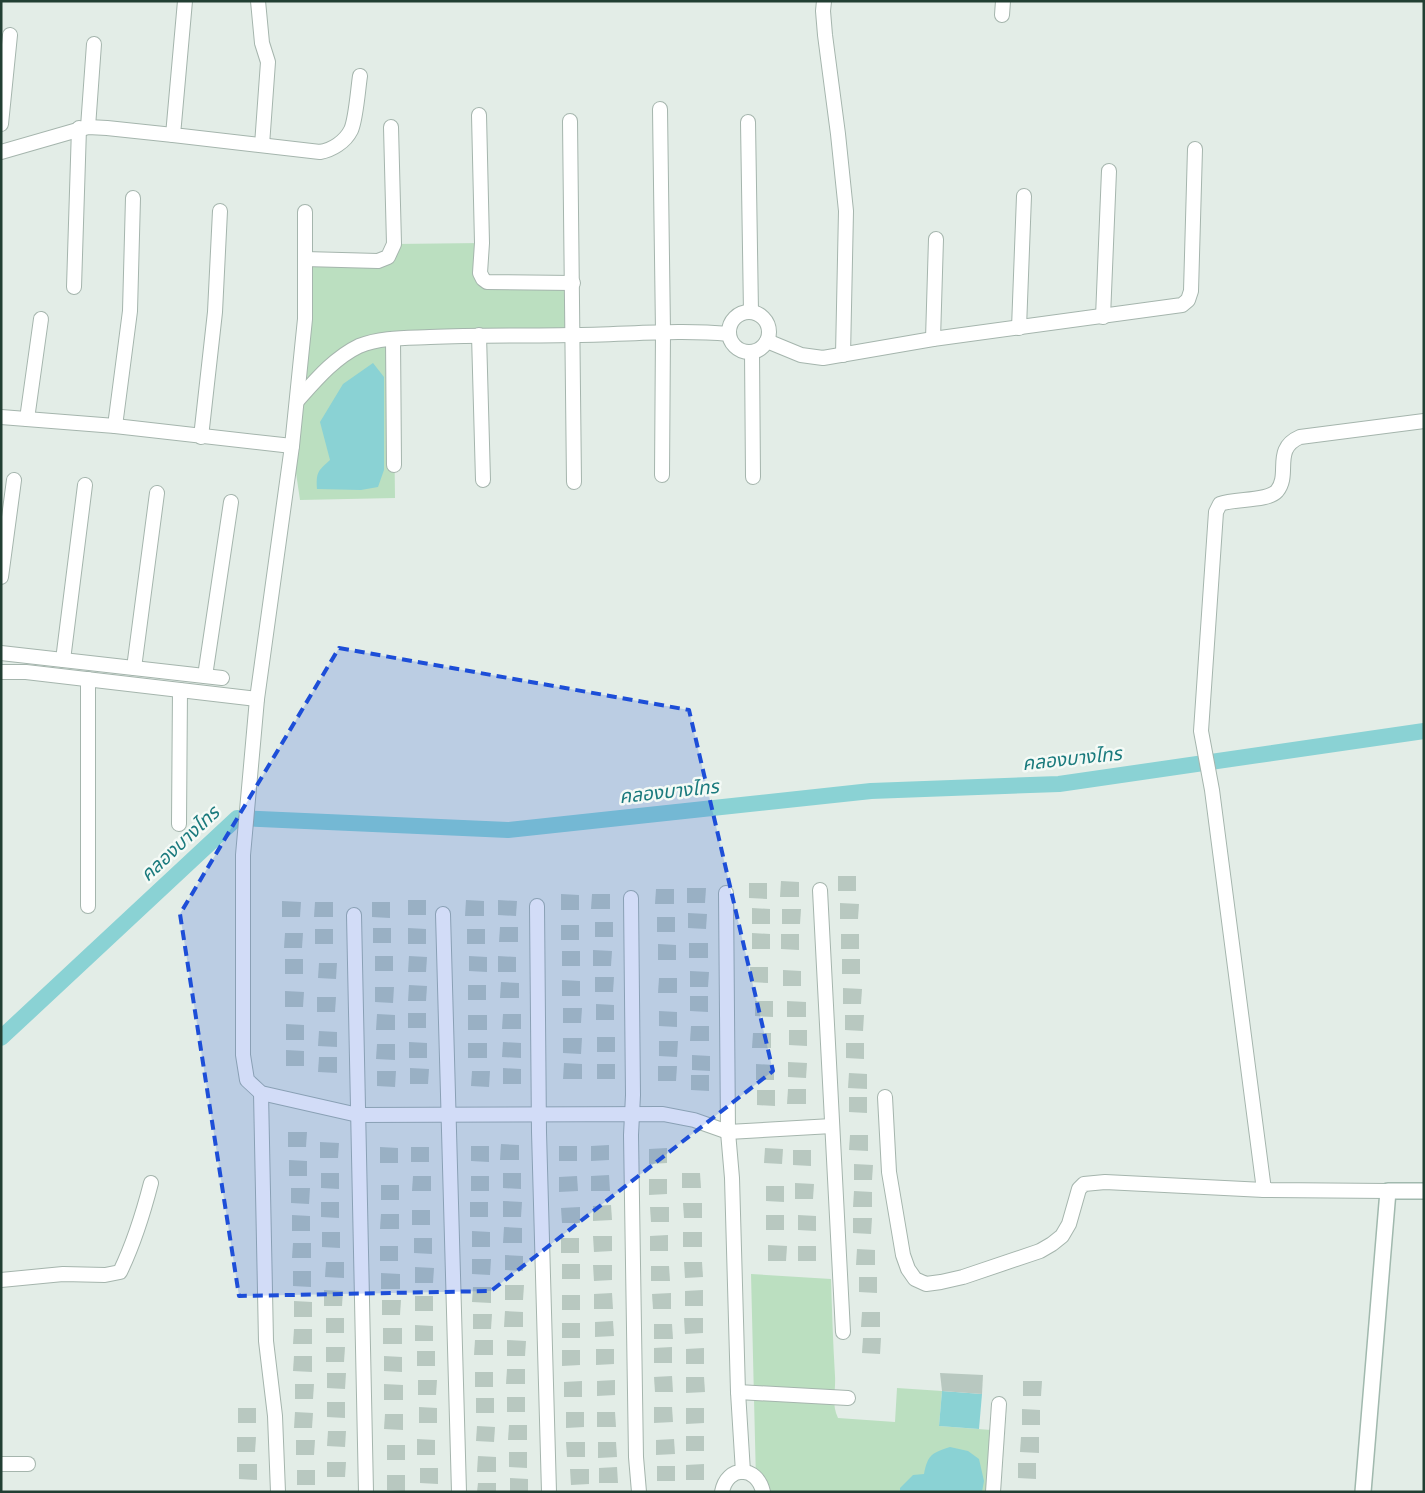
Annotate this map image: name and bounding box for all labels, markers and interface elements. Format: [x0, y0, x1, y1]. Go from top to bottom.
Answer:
water label: คลองบางไทร [1021, 743, 1124, 775]
water label: คลองบางไทร [618, 776, 721, 808]
water label: คลองบางไทร [136, 801, 225, 886]

